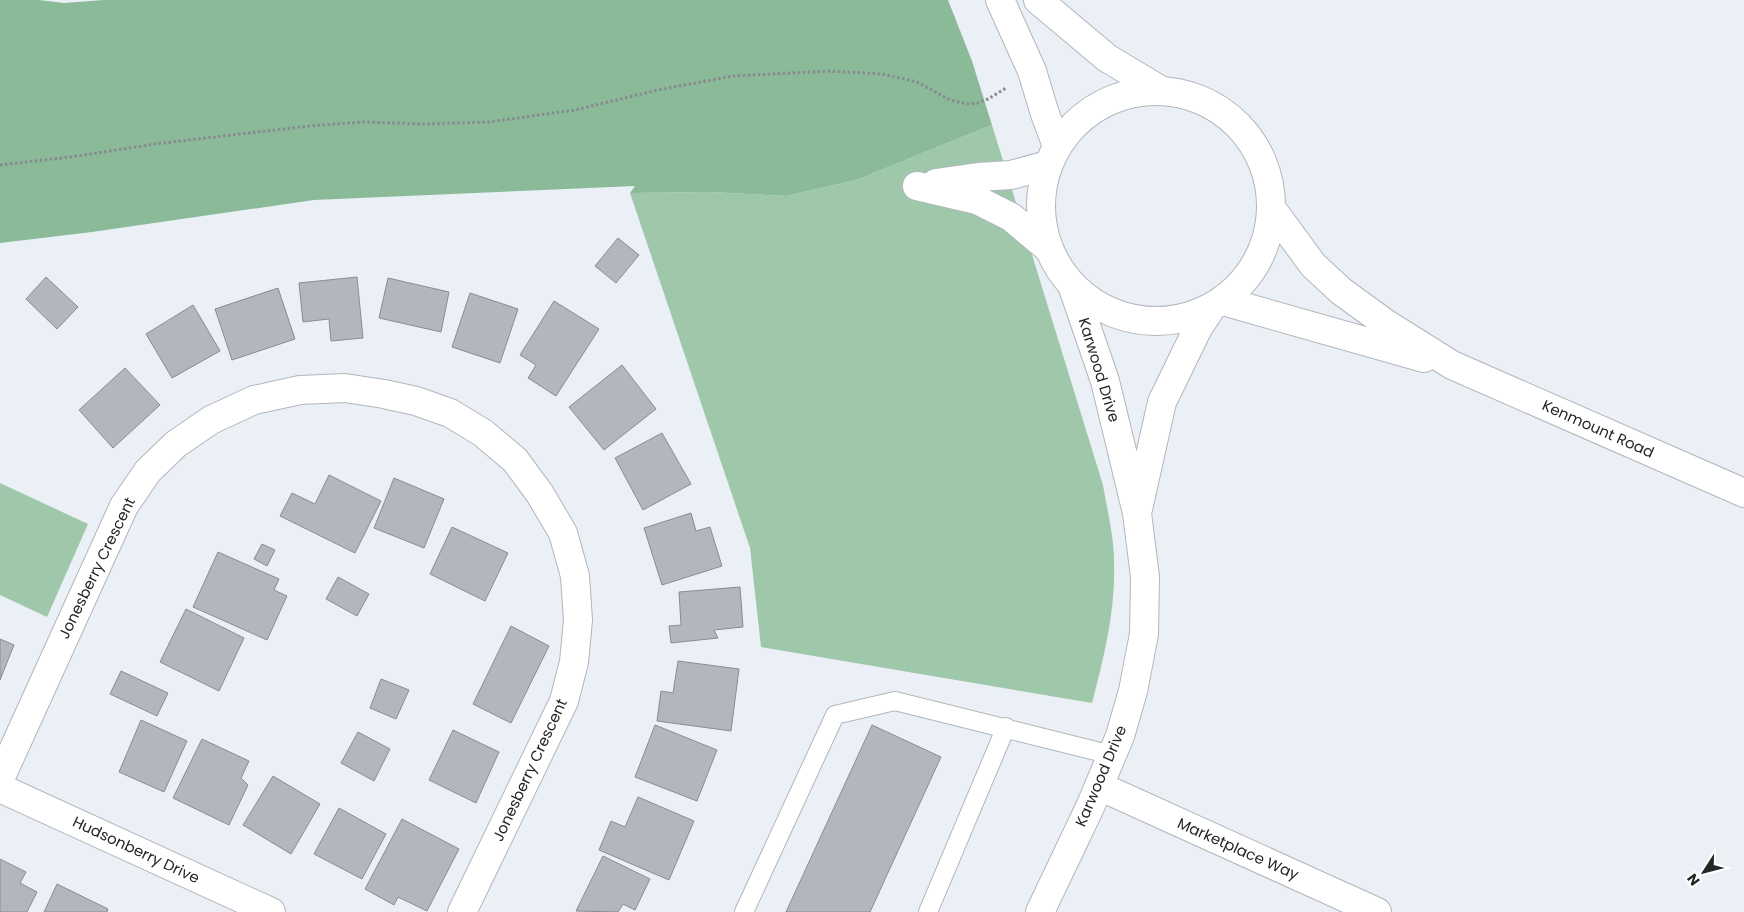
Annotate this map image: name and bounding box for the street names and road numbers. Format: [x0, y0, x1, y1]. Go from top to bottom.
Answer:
street label: Karwood Drive [1074, 315, 1125, 425]
street label: Kenmount Road [1539, 394, 1658, 463]
street label: Jonesberry Crescent [53, 493, 140, 642]
street label: Jonesberry Crescent [487, 695, 572, 845]
street label: Karwood Drive [1070, 722, 1131, 830]
street label: Hudsonberry Drive [69, 811, 203, 888]
street label: Marketplace Way [1174, 812, 1303, 885]

